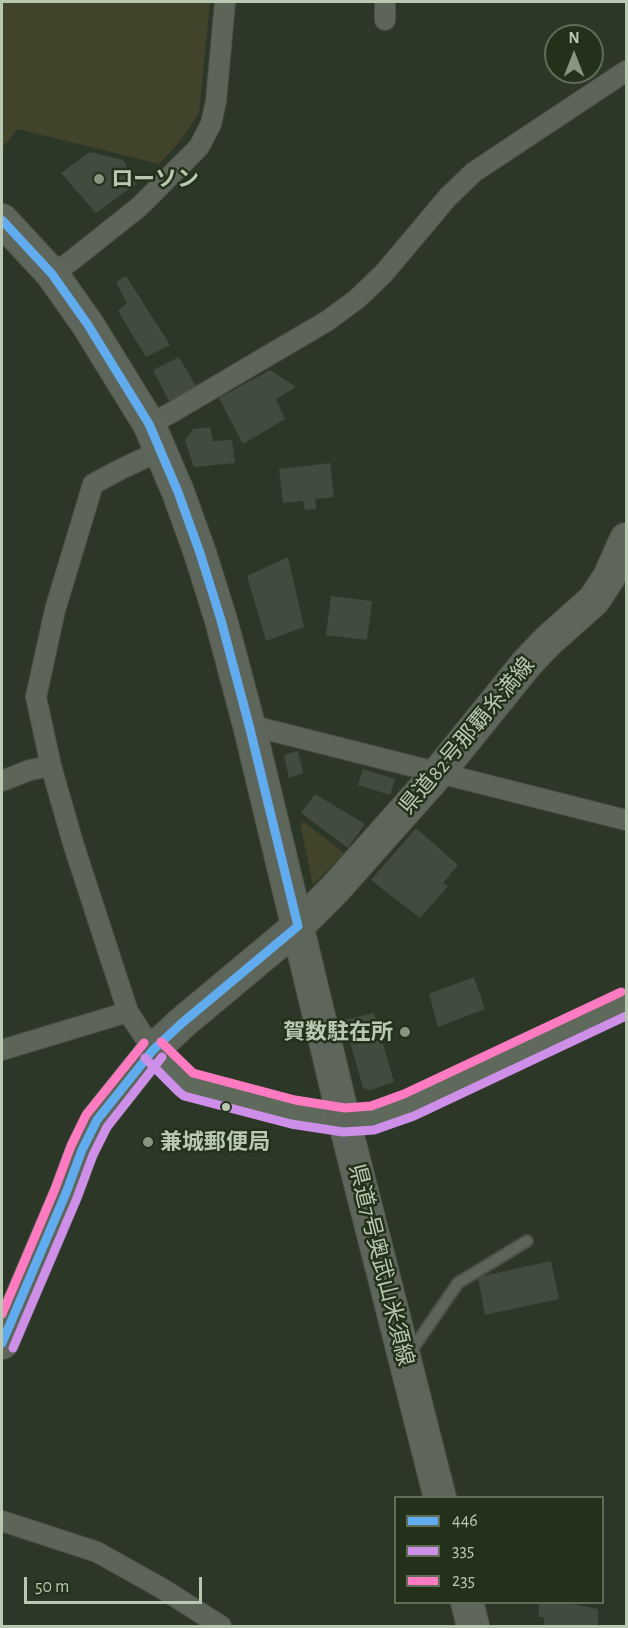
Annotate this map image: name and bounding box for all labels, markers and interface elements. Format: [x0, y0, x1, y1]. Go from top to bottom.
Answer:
north arrow [544, 24, 604, 84]
text: N [568, 30, 580, 46]
place label: ローソン [111, 166, 199, 192]
marker: ローソン [92, 172, 106, 186]
street label: 県道82号那覇糸満線 [394, 652, 540, 820]
place label: 賀数駐在所 [283, 1019, 393, 1045]
marker: 賀数駐在所 [398, 1025, 412, 1039]
unlabelled marker [220, 1101, 232, 1113]
place label: 兼城郵便局 [160, 1129, 270, 1155]
marker: 兼城郵便局 [141, 1135, 155, 1149]
street label: 県道7号奥武山米須線 [343, 1161, 419, 1369]
legend [394, 1496, 604, 1604]
text: 446 [452, 1512, 478, 1530]
text: 335 [452, 1542, 474, 1560]
scale bar [27, 1565, 206, 1603]
text: 235 [452, 1572, 475, 1590]
text: 50 m [35, 1578, 69, 1596]

